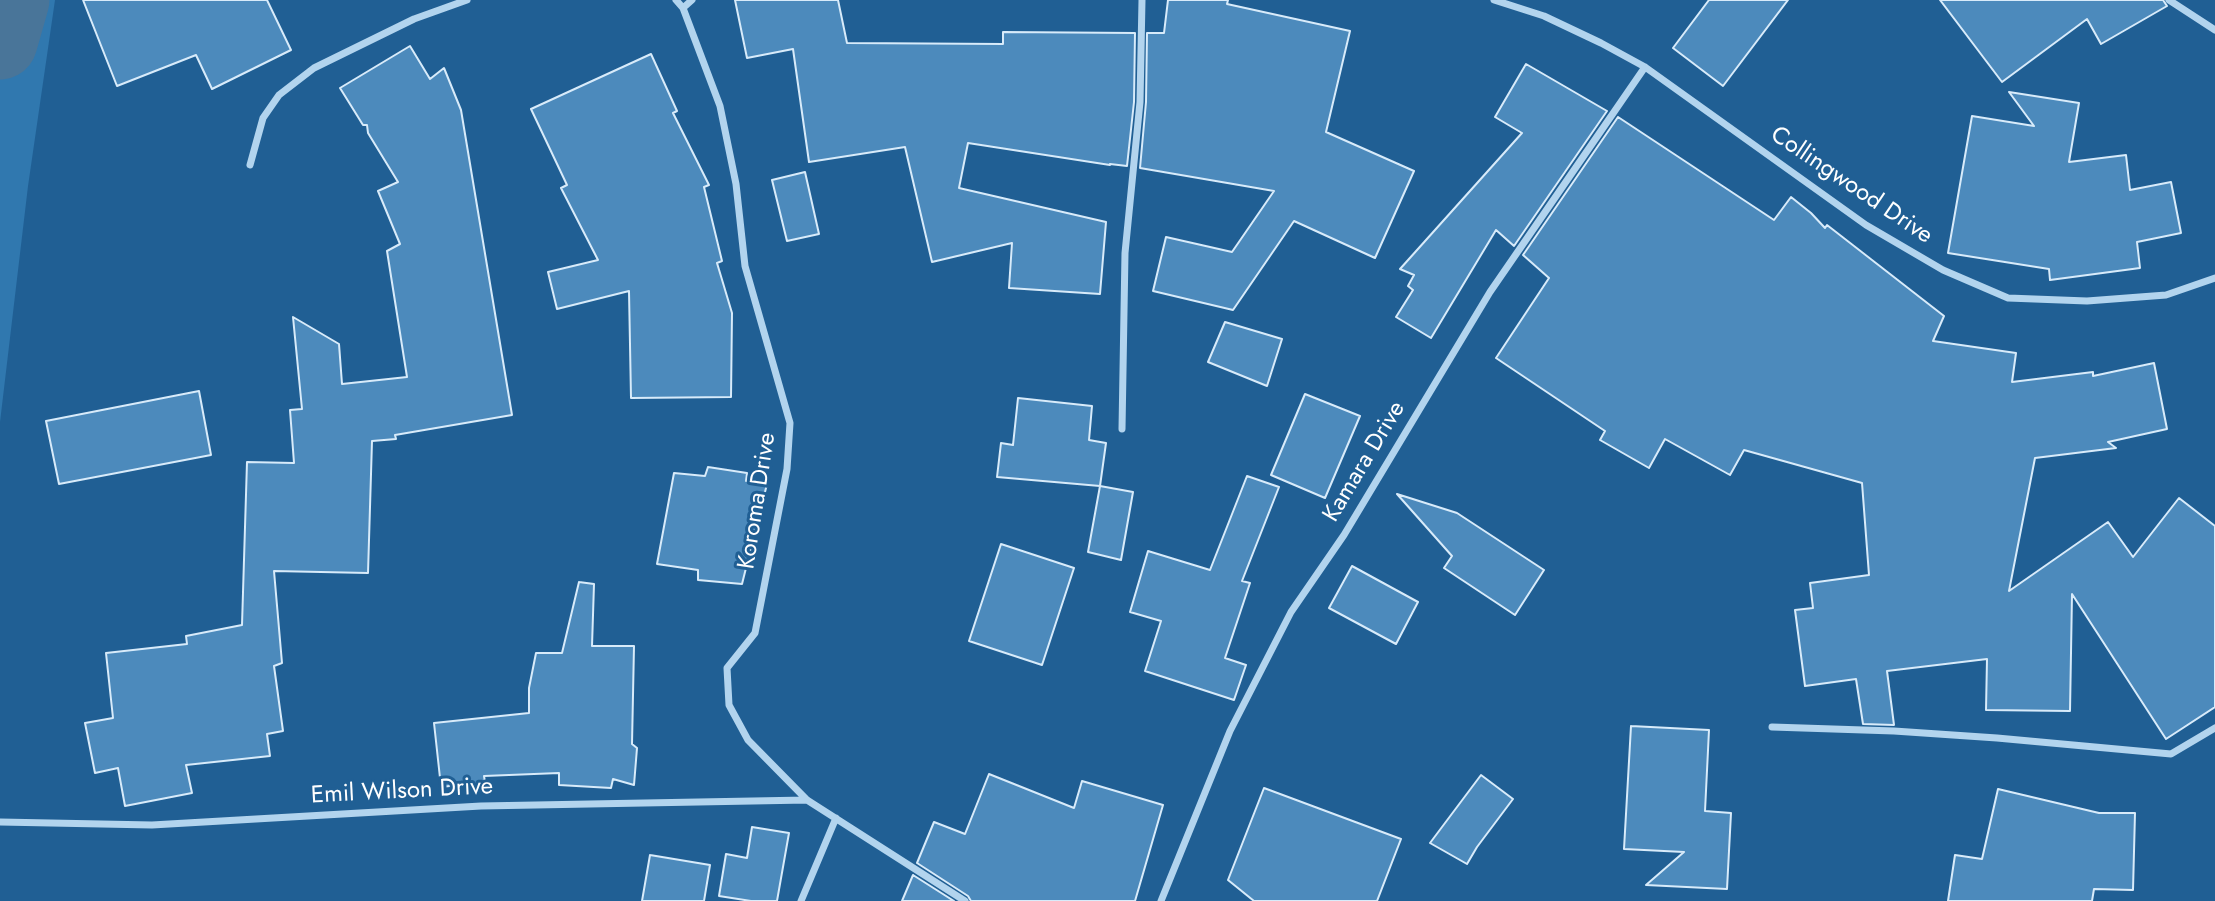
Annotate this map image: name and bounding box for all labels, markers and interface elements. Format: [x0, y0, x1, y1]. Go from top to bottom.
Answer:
street label: Collingwood Drive [1764, 121, 1938, 251]
street label: Kamara Drive [1318, 396, 1412, 528]
street label: Koroma Drive [733, 431, 783, 571]
street label: Emil Wilson Drive [310, 773, 494, 811]

